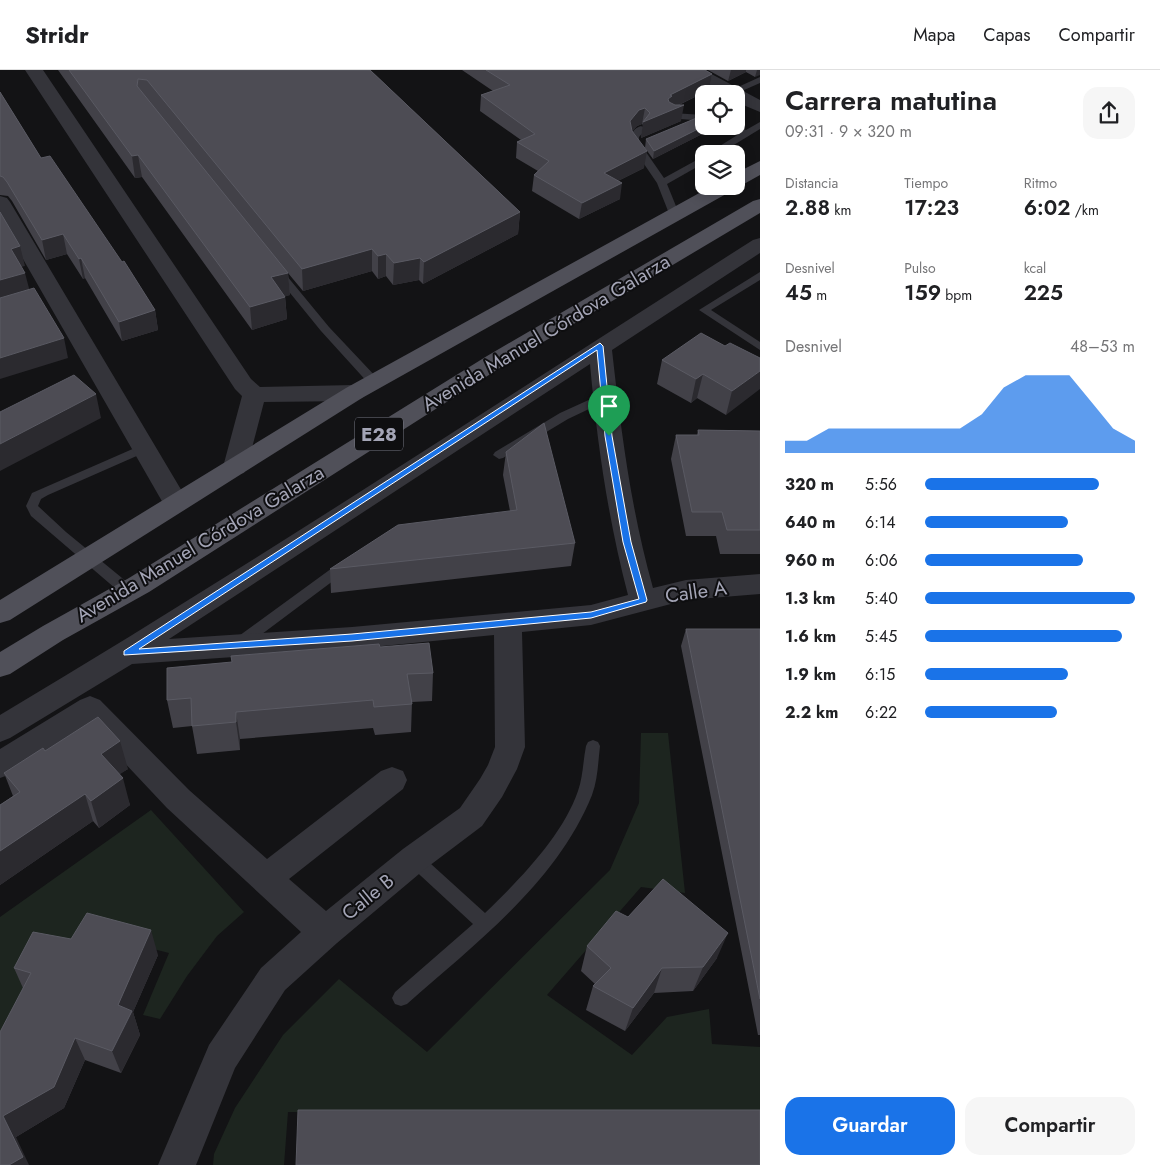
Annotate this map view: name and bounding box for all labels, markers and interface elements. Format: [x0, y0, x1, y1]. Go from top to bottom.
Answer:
text: Stridr [25, 17, 89, 52]
text: Mapa [913, 22, 955, 48]
text: Capas [983, 22, 1031, 48]
text: Compartir [1059, 22, 1135, 48]
text: Carrera matutina [785, 80, 997, 121]
map controls [695, 85, 745, 195]
button: locate [695, 85, 745, 135]
button: share [1083, 87, 1135, 139]
text: 09:31 · 9 × 320 m [785, 120, 912, 143]
button: layers [695, 145, 745, 195]
text: Distancia [785, 173, 838, 193]
text: Tiempo [904, 173, 948, 193]
text: Ritmo [1024, 173, 1057, 193]
text: 2.88 [785, 193, 830, 223]
text: 17:23 [904, 193, 959, 223]
text: 6:02 [1024, 193, 1070, 223]
text: km [830, 200, 851, 220]
text: /km [1070, 200, 1099, 220]
street label: Avenida Manuel Córdova Galarza [416, 247, 676, 419]
text: Desnivel [785, 258, 835, 278]
text: Pulso [904, 258, 936, 278]
text: kcal [1024, 258, 1046, 278]
text: 45 [785, 278, 812, 308]
text: 159 [904, 278, 941, 308]
text: 225 [1024, 278, 1063, 308]
text: m [812, 285, 827, 305]
text: bpm [941, 285, 972, 305]
text: Desnivel [785, 335, 842, 358]
text: 48–53 m [1070, 335, 1135, 358]
pin [588, 385, 630, 436]
icon: arrive [595, 392, 623, 420]
road number: E28 [355, 418, 403, 450]
street label: Avenida Manuel Córdova Galarza [70, 458, 330, 630]
text: 320 m [785, 473, 834, 496]
text: 5:56 [865, 473, 897, 496]
text: 640 m [785, 511, 835, 534]
text: 6:14 [865, 511, 896, 534]
text: 960 m [785, 549, 835, 572]
text: 6:06 [865, 549, 898, 572]
street label: Calle A [663, 573, 730, 611]
text: 1.3 km [785, 587, 835, 610]
text: 5:40 [865, 587, 898, 610]
text: 1.6 km [785, 625, 836, 648]
text: 5:45 [865, 625, 897, 648]
text: 1.9 km [785, 663, 836, 686]
text: 6:15 [865, 663, 895, 686]
text: 2.2 km [785, 701, 838, 724]
text: 6:22 [865, 701, 897, 724]
street label: Calle B [336, 867, 400, 927]
button: Guardar [785, 1097, 955, 1155]
button: Compartir [965, 1097, 1135, 1155]

